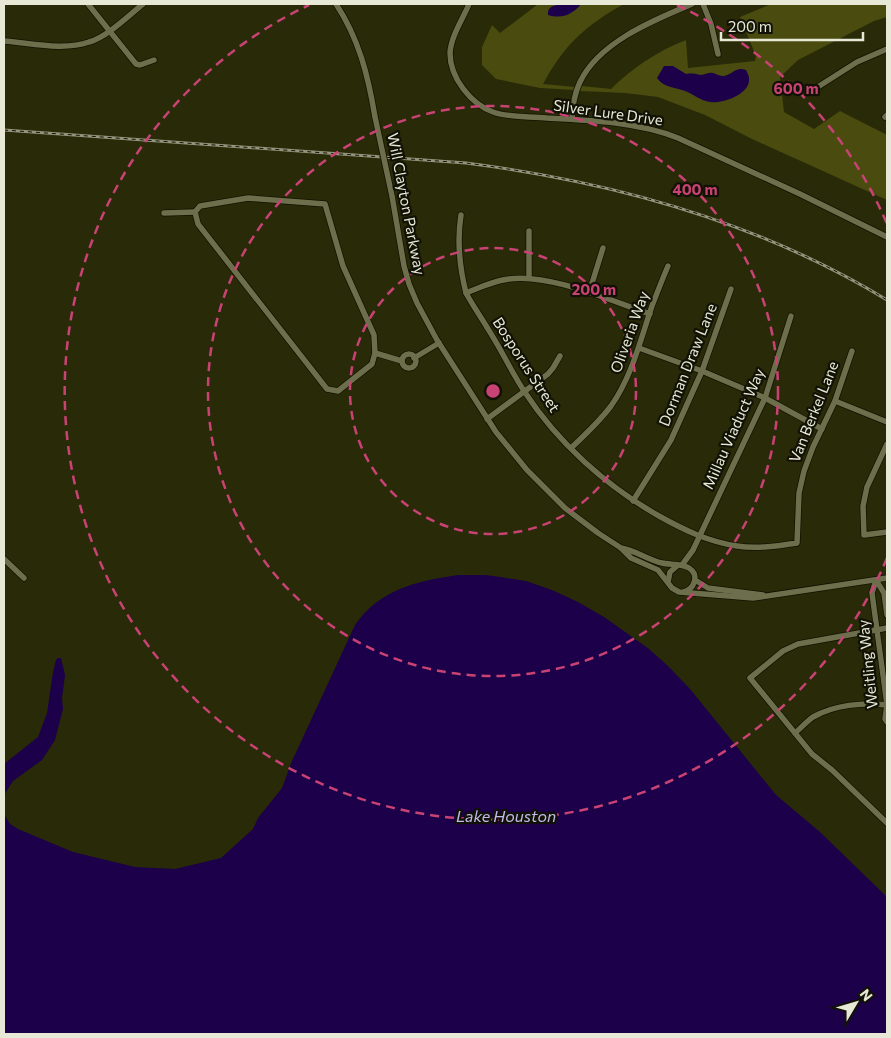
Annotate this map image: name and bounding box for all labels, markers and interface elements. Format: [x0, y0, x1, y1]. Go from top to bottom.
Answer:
scale bar [721, 10, 864, 42]
text: 200 m [728, 17, 772, 35]
text: 600 m [773, 79, 819, 97]
street label: Silver Lure Drive [552, 95, 664, 129]
street label: Will Clayton Parkway [384, 131, 430, 277]
text: 400 m [672, 180, 718, 198]
text: 200 m [572, 280, 616, 298]
street label: Oliveria Way [606, 288, 652, 375]
street label: Dorman Draw Lane [654, 301, 720, 429]
street label: Bosporus Street [489, 314, 564, 415]
street label: Van Berkel Lane [785, 358, 842, 465]
street label: Millau Viaduct Way [698, 365, 768, 492]
centre of rings [484, 382, 502, 400]
street label: Weitling Way [853, 618, 881, 709]
water label: Lake Houston [456, 806, 556, 825]
north arrow [831, 978, 881, 1028]
text: N [857, 985, 877, 1004]

